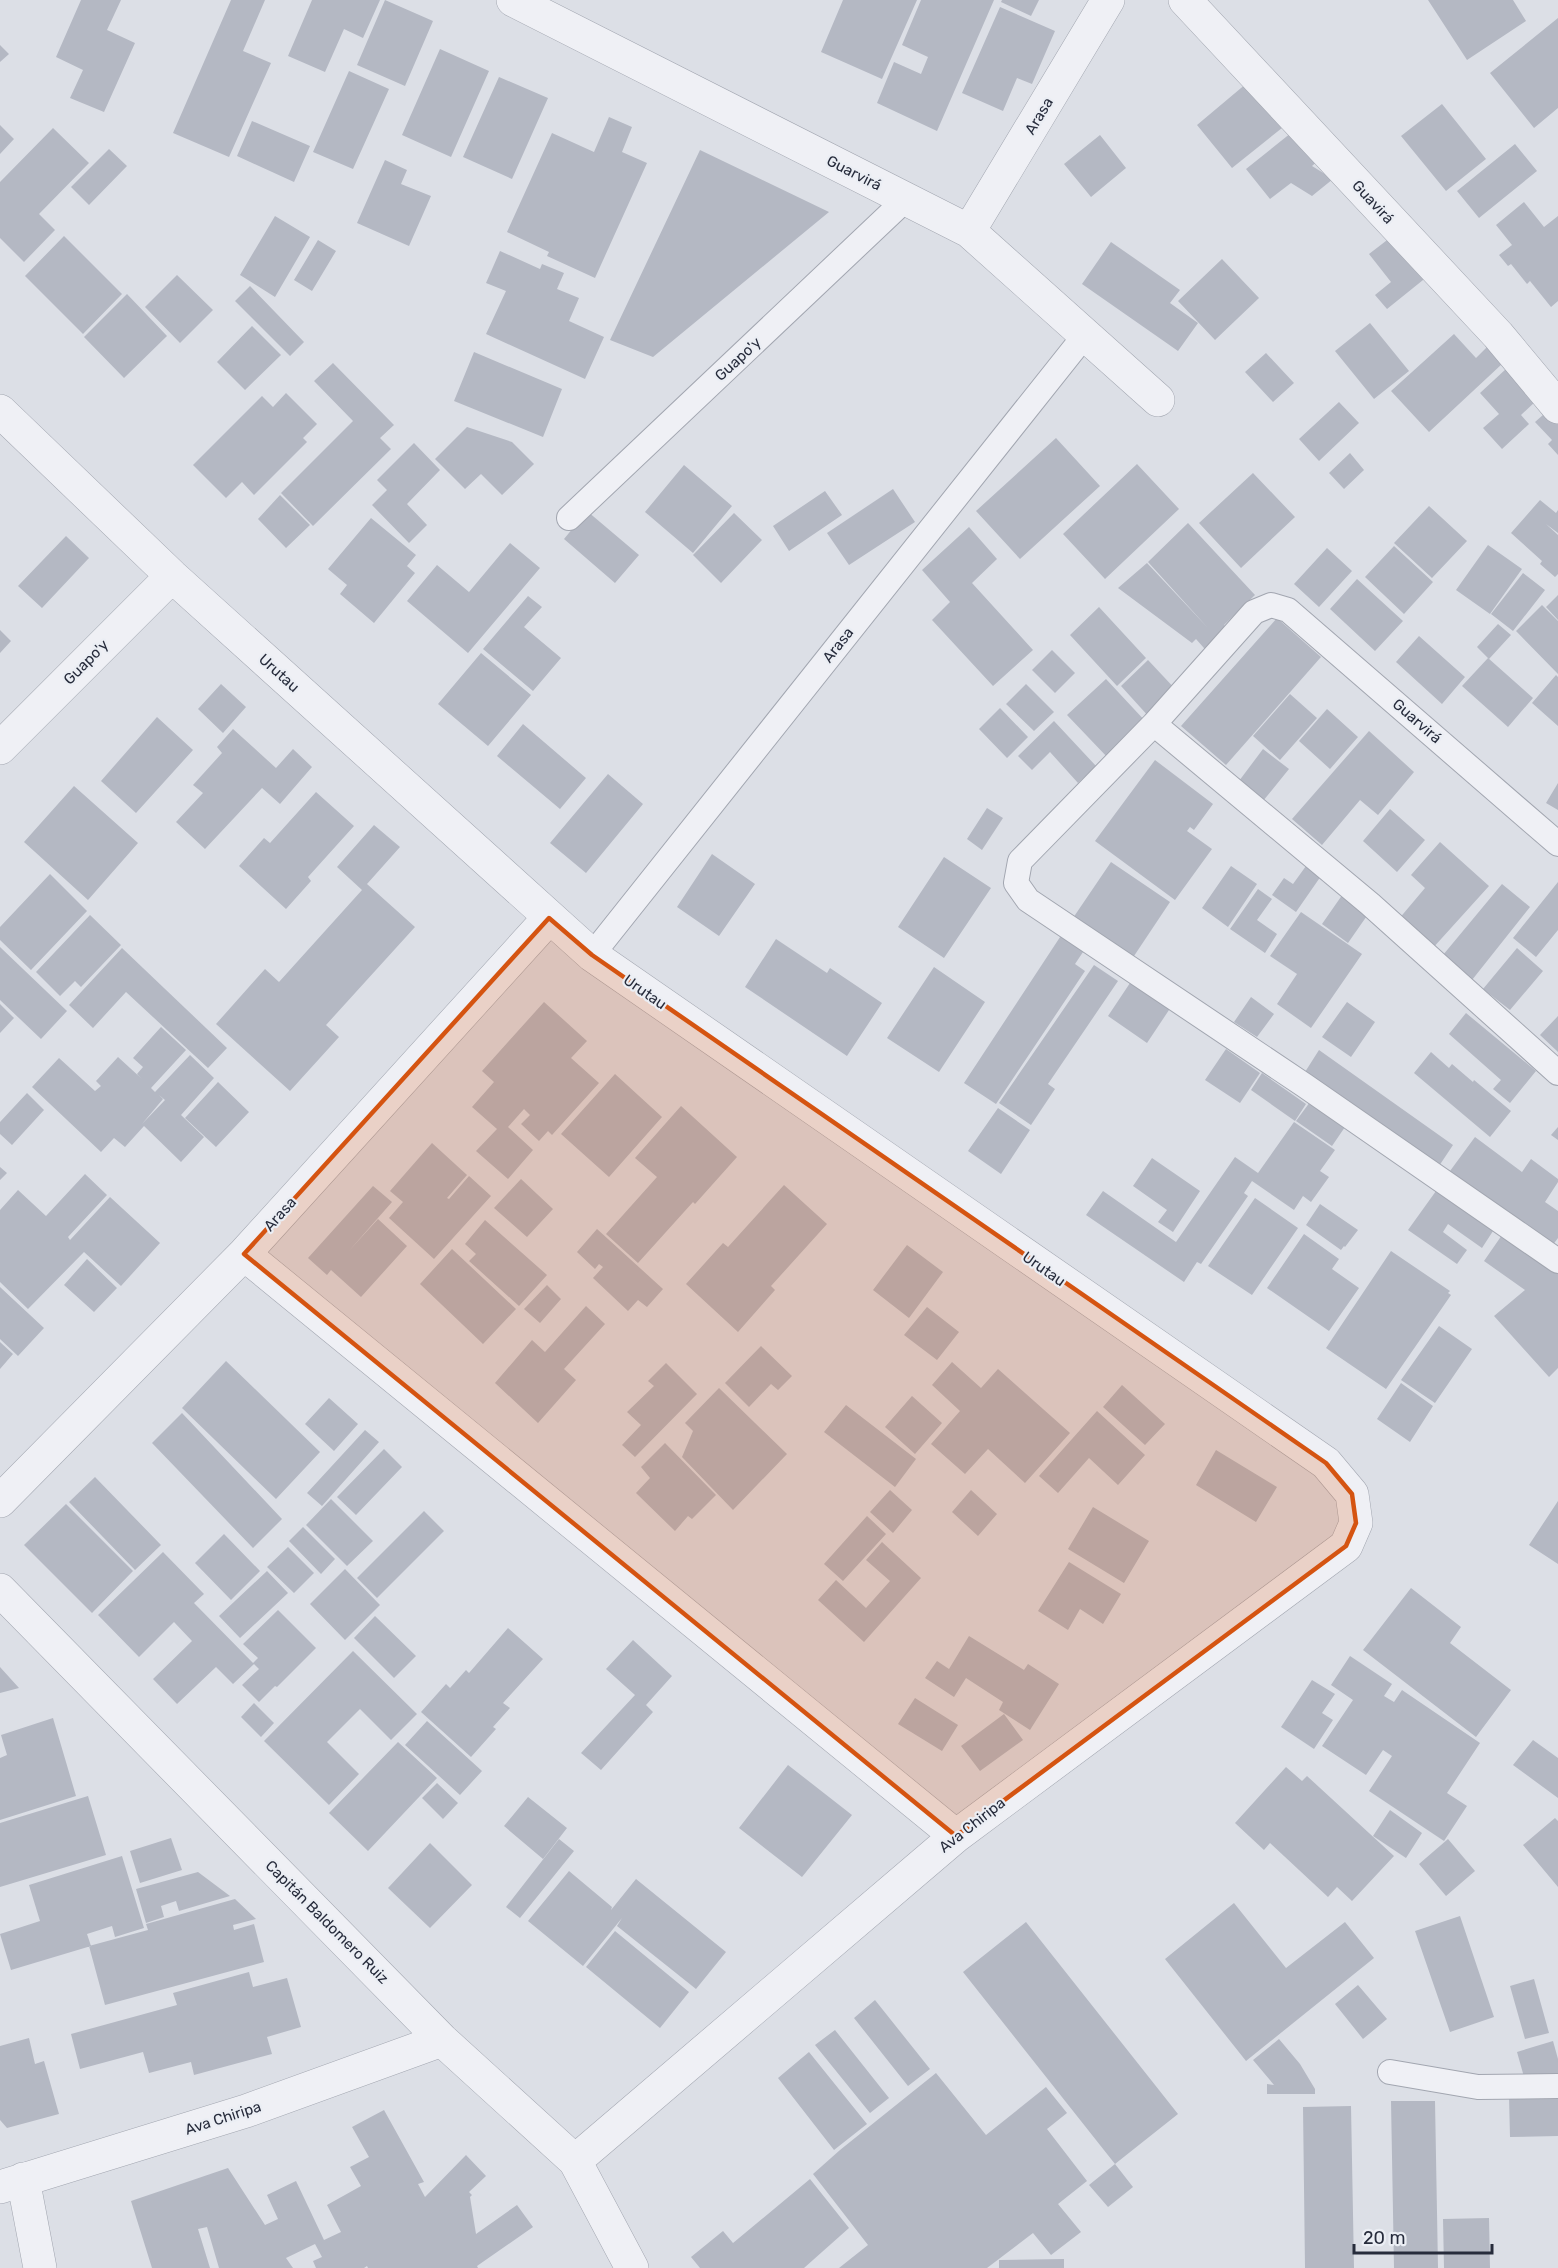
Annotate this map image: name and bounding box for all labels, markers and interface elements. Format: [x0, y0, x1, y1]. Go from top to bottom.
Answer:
street label: Arasa [1021, 94, 1057, 138]
street label: Guarvirá [824, 152, 884, 194]
street label: Guavirá [1348, 176, 1398, 228]
street label: Guapo'y [711, 333, 765, 385]
street label: Arasa [819, 624, 857, 666]
street label: Guapo'y [60, 636, 112, 688]
street label: Urutau [255, 650, 303, 696]
street label: Guarvirá [1389, 695, 1445, 747]
street label: Urutau [620, 971, 670, 1013]
street label: Arasa [260, 1193, 300, 1235]
street label: Urutau [1019, 1248, 1069, 1290]
street label: Ava Chiripa [935, 1794, 1009, 1856]
street label: Capitán Baldomero Ruiz [262, 1857, 393, 1988]
street label: Ava Chiripa [183, 2097, 263, 2139]
scale bar [1354, 2217, 1492, 2255]
text: 20 m [1363, 2227, 1405, 2249]

